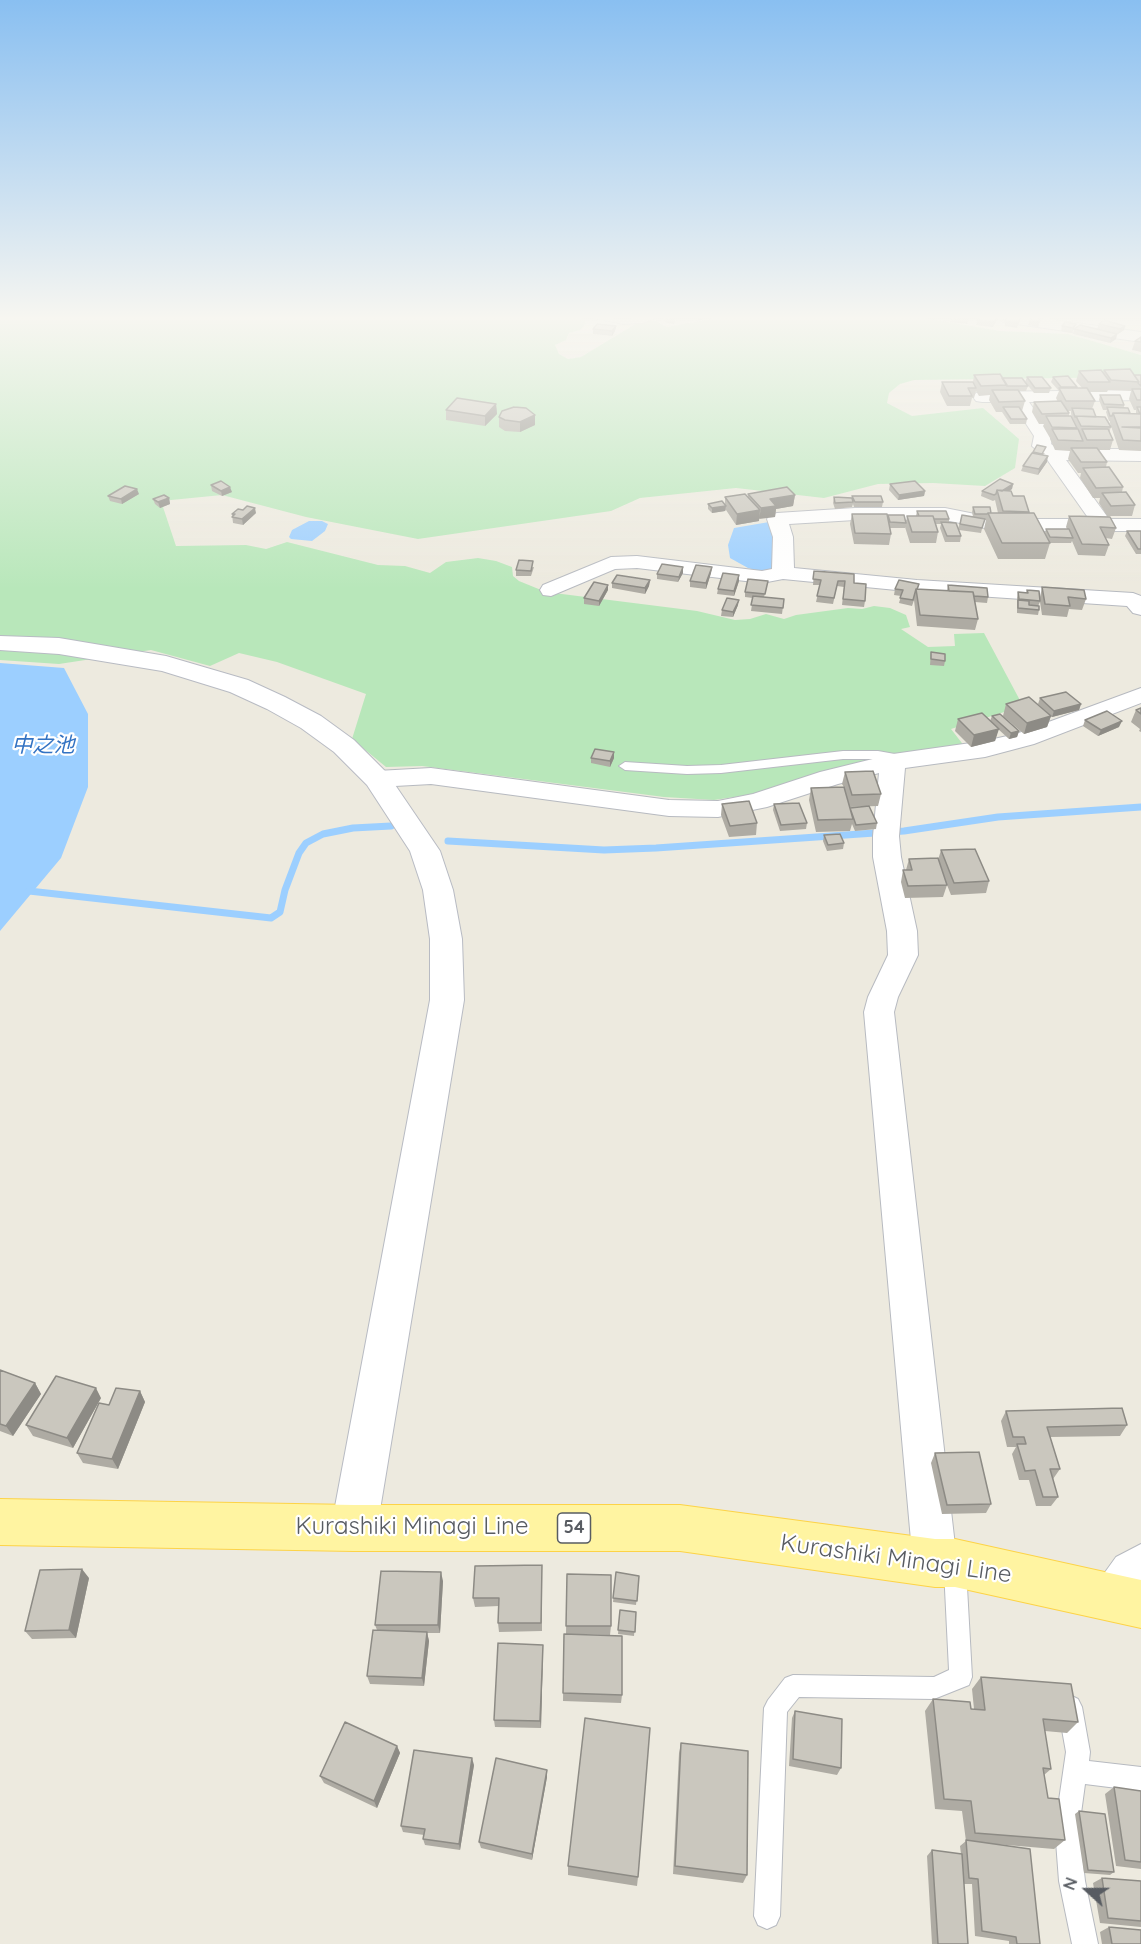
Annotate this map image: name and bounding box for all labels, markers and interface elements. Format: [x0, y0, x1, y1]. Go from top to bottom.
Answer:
water label: 中之池 [12, 733, 74, 759]
street label: Kurashiki Minagi Line [295, 1513, 529, 1541]
road number: 54 [558, 1513, 590, 1543]
street label: Kurashiki Minagi Line [779, 1529, 1013, 1589]
north arrow [1057, 1860, 1117, 1920]
text: N [1059, 1874, 1082, 1893]

